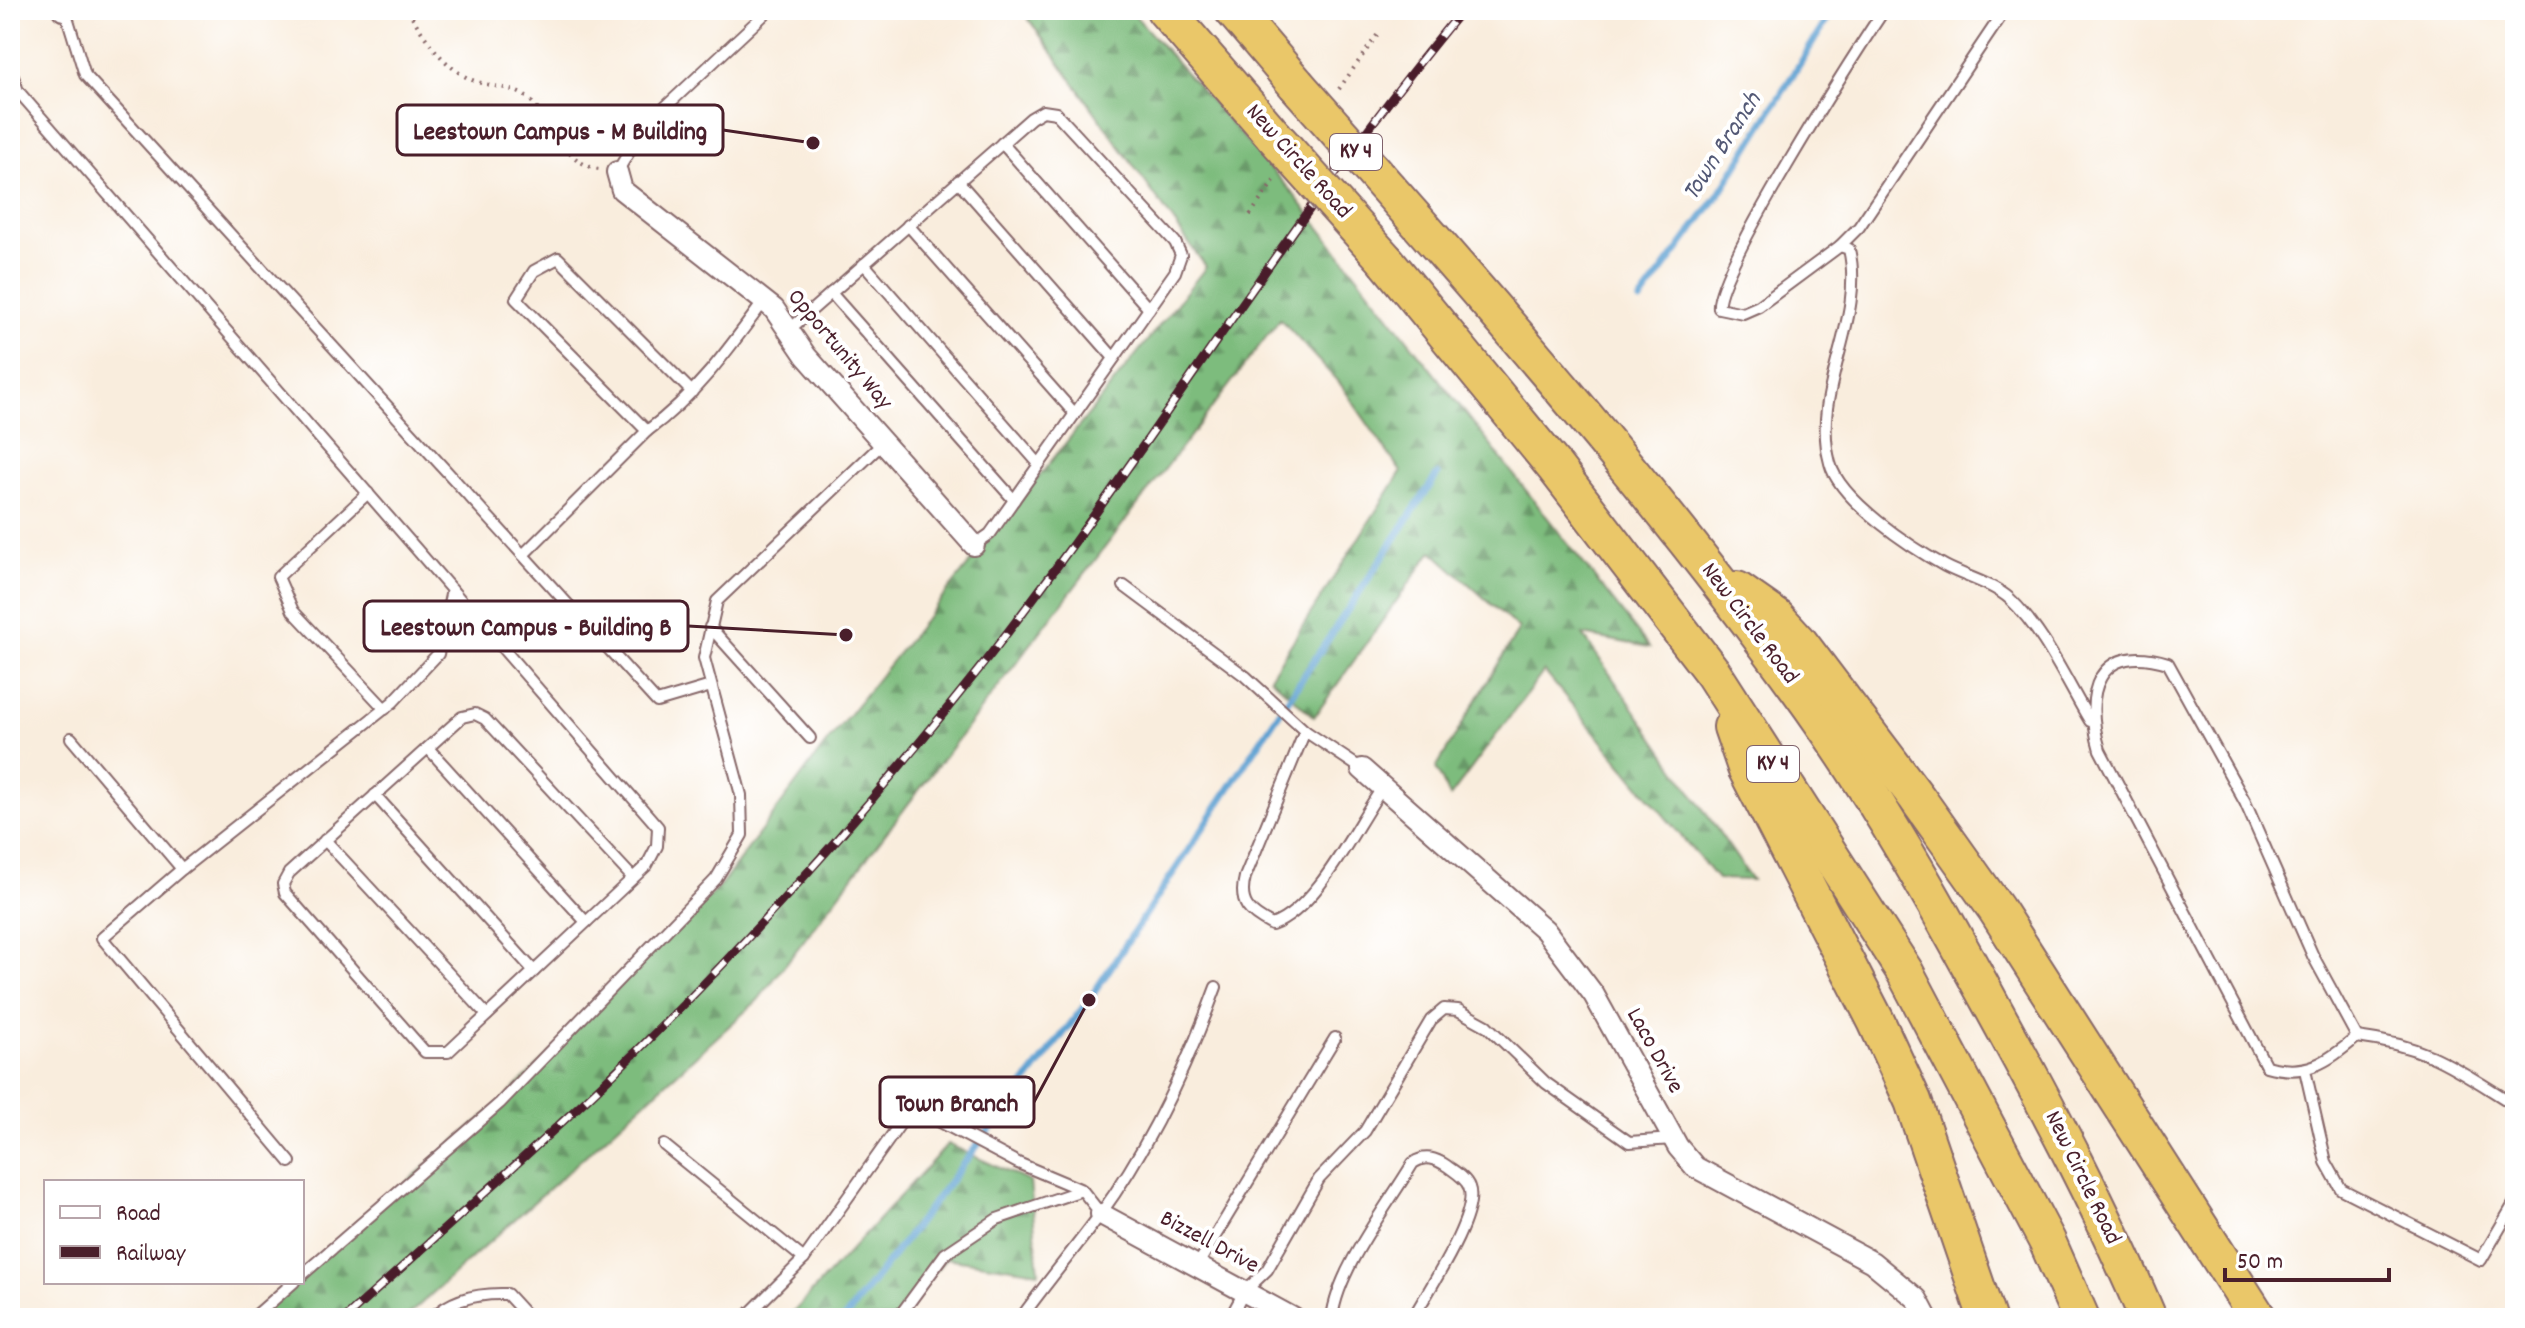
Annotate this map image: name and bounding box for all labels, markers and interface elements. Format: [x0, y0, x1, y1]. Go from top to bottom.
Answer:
water label: Town Branch [1674, 84, 1773, 209]
street label: New Circle Road [1237, 97, 1359, 227]
callout: Leestown Campus - M Building [397, 105, 723, 155]
text: Leestown Campus - M Building [413, 115, 707, 152]
road number: KY 4 [1330, 134, 1382, 170]
street label: Opportunity Way [778, 282, 901, 419]
street label: New Circle Road [1692, 556, 1806, 692]
callout: Leestown Campus - Building B [364, 601, 688, 651]
text: Leestown Campus - Building B [380, 611, 672, 648]
road number: KY 4 [1747, 746, 1799, 782]
street label: Laco Drive [1617, 1002, 1691, 1100]
callout: Town Branch [880, 1077, 1034, 1127]
text: Town Branch [896, 1087, 1019, 1124]
street label: New Circle Road [2035, 1105, 2129, 1251]
legend [44, 1180, 304, 1284]
text: Road [116, 1198, 161, 1232]
street label: Bizzell Drive [1153, 1203, 1265, 1283]
scale bar [2225, 1232, 2389, 1282]
text: Railway [116, 1238, 187, 1272]
text: 50 m [2237, 1246, 2283, 1280]

